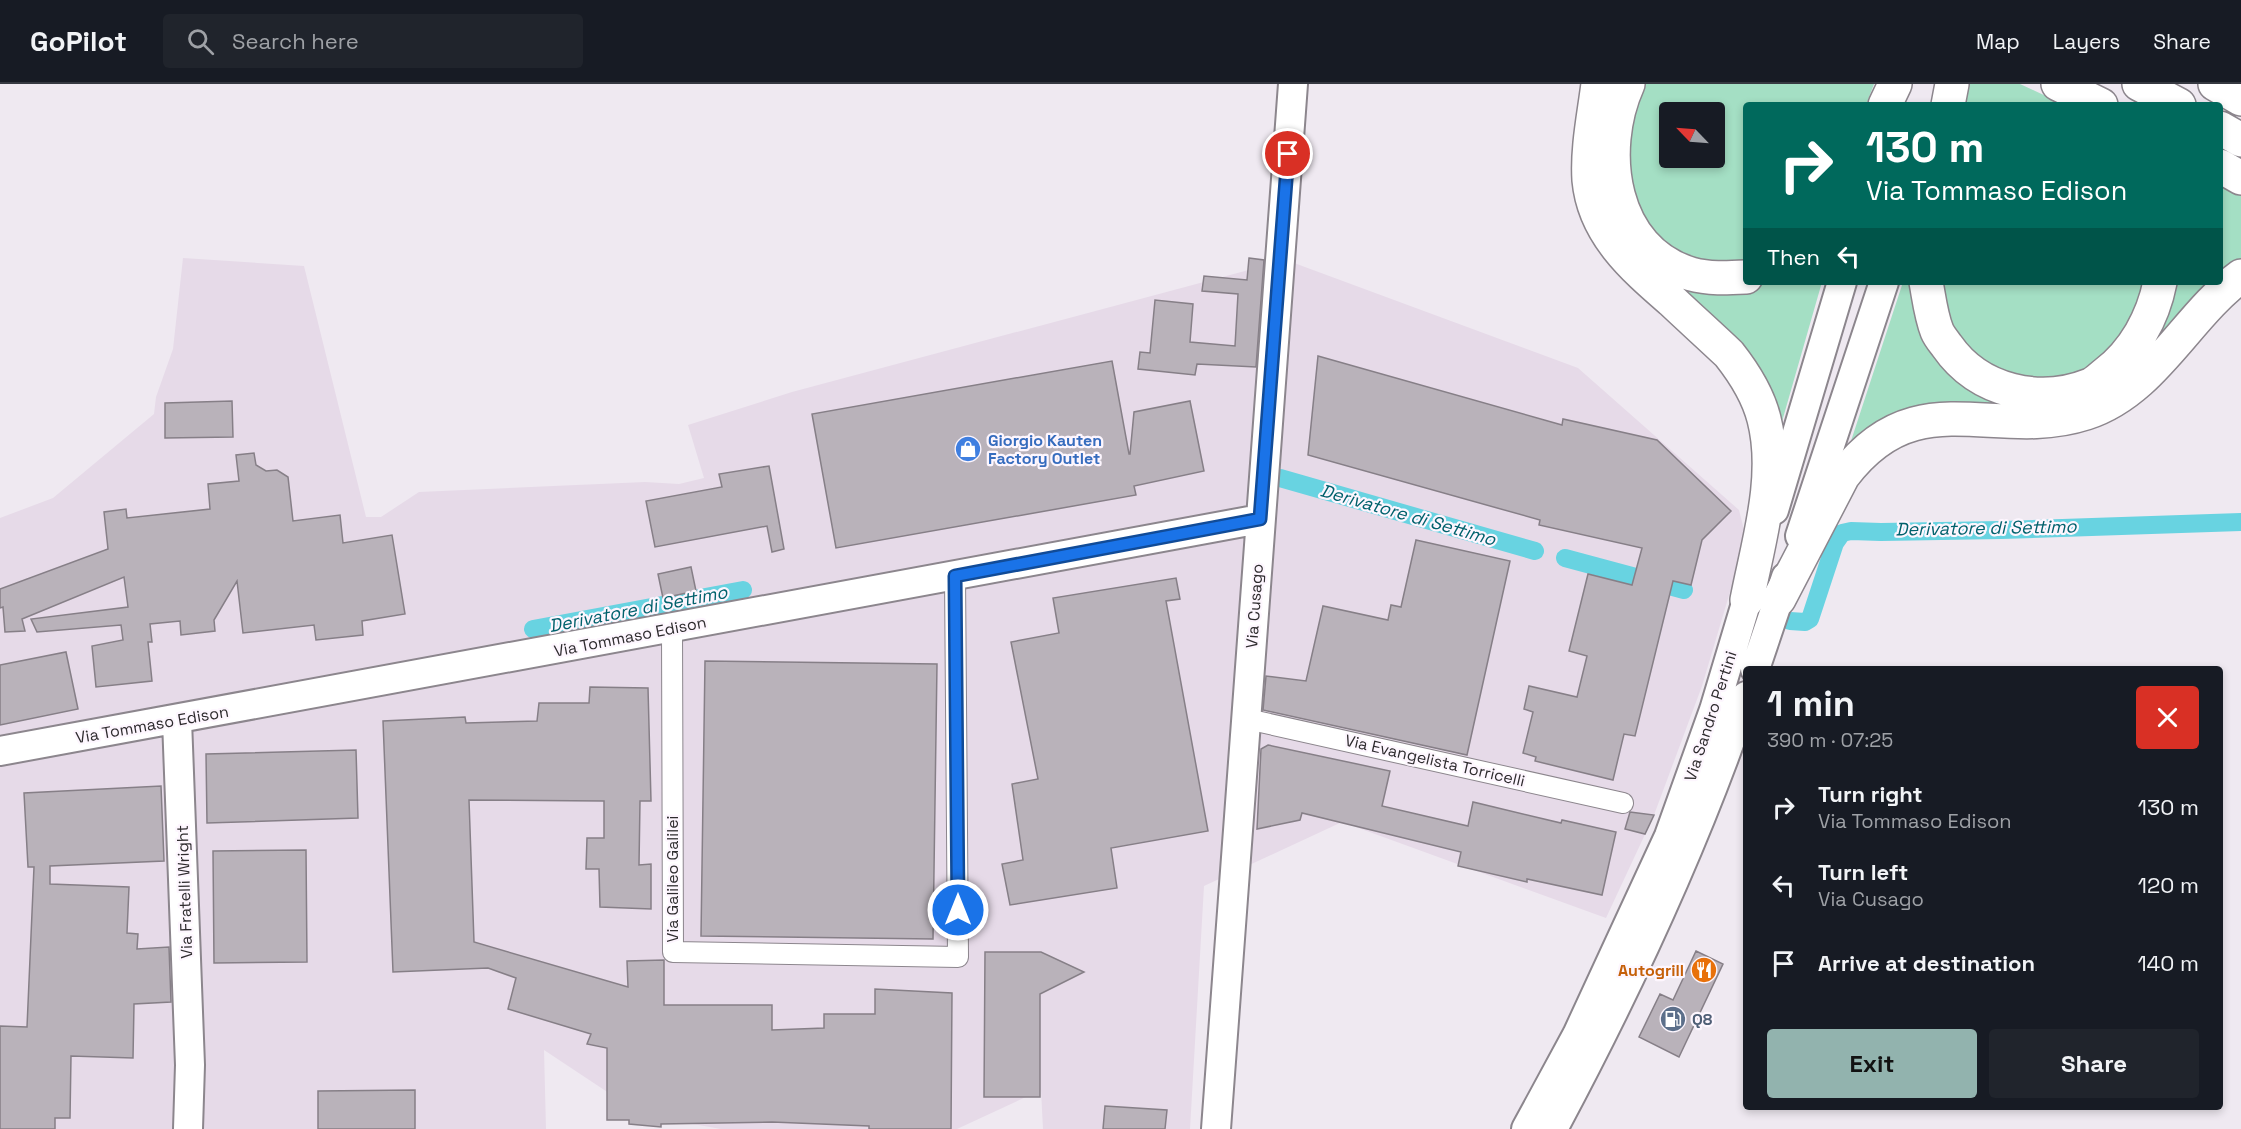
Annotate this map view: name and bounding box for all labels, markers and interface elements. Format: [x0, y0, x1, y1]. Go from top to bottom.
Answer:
search box [163, 14, 583, 68]
text: GoPilot [30, 23, 127, 59]
icon: search [184, 25, 217, 58]
text: Search here [232, 27, 359, 55]
text: Map [1976, 28, 2020, 55]
text: Layers [2053, 28, 2120, 55]
text: Share [2153, 28, 2211, 55]
north arrow [1659, 102, 1725, 168]
map controls [1659, 102, 1725, 168]
text: 130 m [1866, 121, 1984, 174]
icon: right [1767, 126, 1845, 204]
pin [1262, 128, 1313, 179]
icon: arrive [1271, 137, 1304, 170]
text: Via Tommaso Edison [1866, 173, 2127, 208]
icon: left [1832, 240, 1865, 273]
text: Then [1767, 243, 1820, 271]
place label: Giorgio Kauten Factory Outlet [988, 430, 1102, 469]
shop icon: Giorgio Kauten Factory Outlet [953, 434, 983, 464]
water label: Derivatore di Settimo [1318, 478, 1499, 551]
water label: Derivatore di Settimo [1895, 514, 2078, 541]
street label: Via Cusago [1241, 563, 1268, 649]
water label: Derivatore di Settimo [547, 580, 730, 637]
street label: Via Tommaso Edison [552, 611, 708, 662]
street label: Via Sandro Pertini [1679, 648, 1741, 784]
text: 1 min [1767, 681, 1855, 727]
button: close [2136, 686, 2199, 749]
street label: Via Tommaso Edison [74, 701, 230, 748]
text: 390 m · 07:25 [1767, 727, 1893, 753]
street label: Via Evangelista Torricelli [1343, 730, 1527, 791]
text: Turn right [1818, 780, 1923, 808]
icon: right [1767, 791, 1800, 824]
text: 130 m [2138, 793, 2199, 821]
text: Via Tommaso Edison [1818, 808, 2012, 834]
street label: Via Galileo Galilei [662, 815, 683, 943]
street label: Via Fratelli Wright [172, 825, 197, 959]
text: Turn left [1818, 858, 1908, 886]
icon: left [1767, 869, 1800, 902]
text: 120 m [2138, 871, 2199, 899]
position arrow [926, 878, 990, 942]
text: Via Cusago [1818, 886, 1924, 912]
icon: arrive [1767, 947, 1800, 980]
text: Arrive at destination [1818, 949, 2035, 977]
text: 140 m [2137, 949, 2199, 977]
restaurant icon: Autogrill [1689, 955, 1719, 985]
place label: Autogrill [1618, 960, 1684, 981]
fuel station icon: Q8 [1658, 1004, 1688, 1034]
place label: Q8 [1692, 1009, 1713, 1030]
button: Exit [1767, 1029, 1977, 1098]
button: Share [1989, 1029, 2199, 1098]

